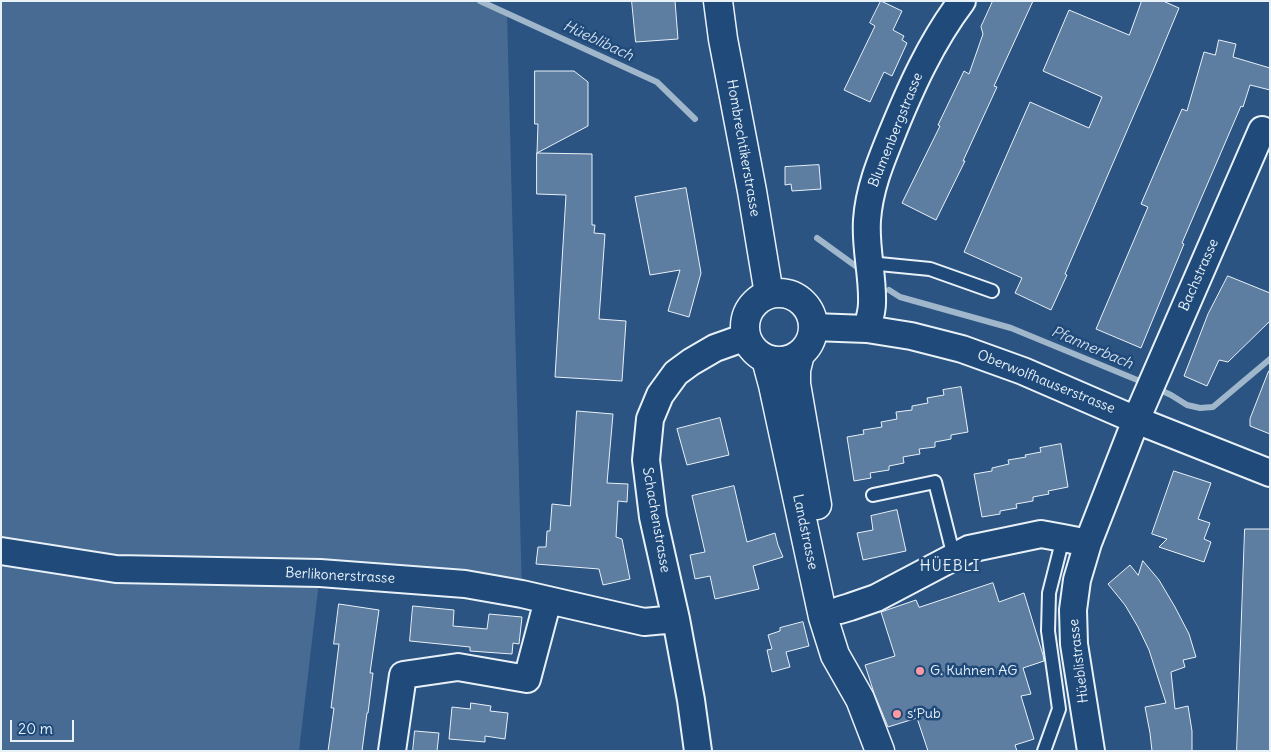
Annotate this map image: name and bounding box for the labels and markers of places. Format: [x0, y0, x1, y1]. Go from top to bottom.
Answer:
place label: G. Kuhnen AG [930, 663, 1017, 679]
marker: G. Kuhnen AG [914, 665, 926, 677]
place label: s‘Pub [907, 706, 941, 722]
marker: s‘Pub [891, 708, 903, 720]

